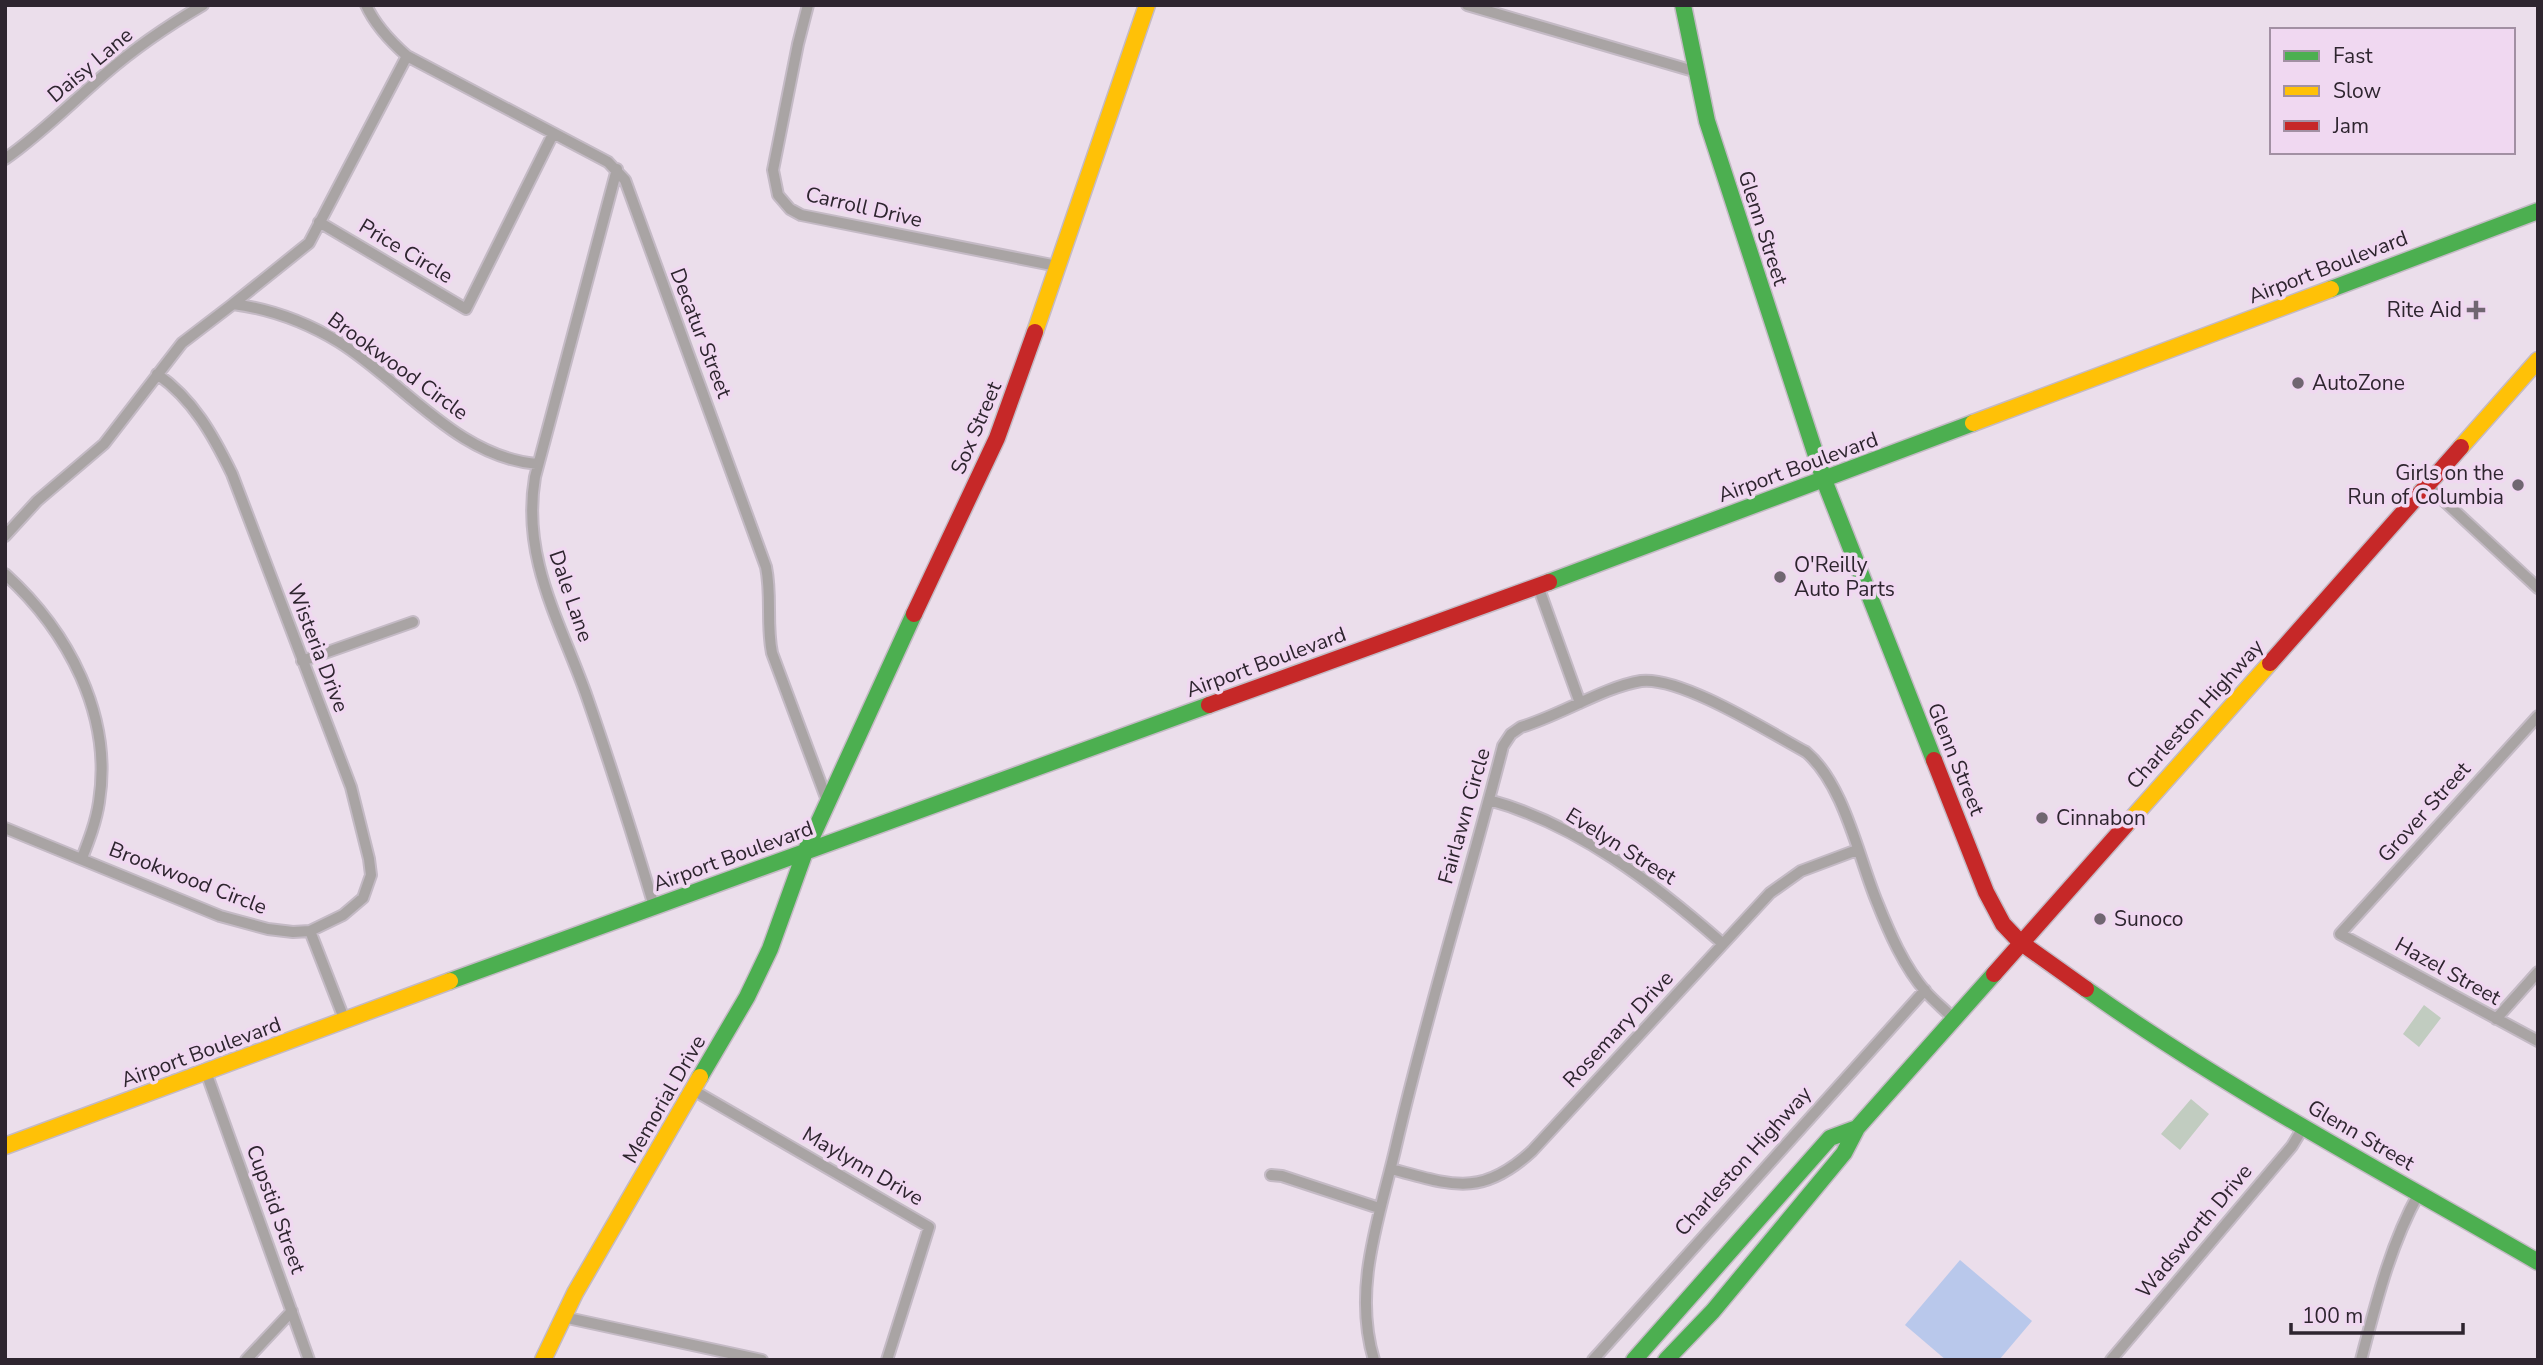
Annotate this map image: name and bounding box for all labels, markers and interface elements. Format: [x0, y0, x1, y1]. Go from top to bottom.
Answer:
street label: Daisy Lane [41, 21, 139, 109]
legend [2270, 28, 2515, 154]
text: Fast [2333, 42, 2373, 70]
text: Slow [2333, 77, 2382, 105]
text: Jam [2332, 112, 2369, 140]
street label: Glenn Street [1731, 167, 1795, 290]
street label: Carroll Drive [803, 180, 925, 234]
street label: Price Circle [354, 212, 458, 290]
street label: Airport Boulevard [2244, 224, 2412, 310]
street label: Decatur Street [663, 264, 739, 403]
place label: Rite Aid [2387, 296, 2462, 324]
marker: Rite Aid [2468, 302, 2484, 318]
street label: Brookwood Circle [322, 306, 474, 426]
place label: AutoZone [2312, 369, 2405, 397]
marker: AutoZone [2290, 375, 2306, 391]
street label: Sox Street [944, 377, 1008, 479]
street label: Airport Boulevard [1714, 425, 1882, 509]
place label: Girls on the Run of Columbia [2348, 459, 2504, 511]
marker: Girls on the Run of Columbia [2510, 477, 2526, 493]
street label: Dale Lane [542, 547, 600, 645]
place label: O'Reilly Auto Parts [1794, 551, 1895, 603]
marker: O'Reilly Auto Parts [1772, 569, 1788, 585]
street label: Wisteria Drive [281, 580, 355, 716]
street label: Airport Boulevard [1182, 620, 1350, 704]
street label: Charleston Highway [2120, 633, 2270, 795]
street label: Glenn Street [1921, 699, 1992, 820]
street label: Fairlawn Circle [1431, 745, 1497, 887]
street label: Grover Street [2371, 755, 2477, 868]
street label: Evelyn Street [1560, 801, 1682, 891]
place label: Cinnabon [2056, 804, 2146, 832]
marker: Cinnabon [2034, 810, 2050, 826]
street label: Airport Boulevard [649, 814, 817, 898]
street label: Brookwood Circle [105, 835, 271, 921]
place label: Sunoco [2114, 905, 2184, 933]
marker: Sunoco [2092, 911, 2108, 927]
street label: Hazel Street [2390, 930, 2506, 1012]
street label: Rosemary Drive [1557, 965, 1679, 1093]
street label: Airport Boulevard [117, 1010, 285, 1094]
street label: Memorial Drive [616, 1030, 712, 1168]
street label: Charleston Highway [1668, 1080, 1818, 1242]
street label: Glenn Street [2302, 1093, 2420, 1177]
street label: Maylynn Drive [797, 1120, 929, 1212]
street label: Cupstid Street [240, 1141, 312, 1278]
street label: Wadsworth Drive [2130, 1158, 2258, 1304]
scale bar [2291, 1292, 2462, 1336]
text: 100 m [2302, 1302, 2363, 1330]

